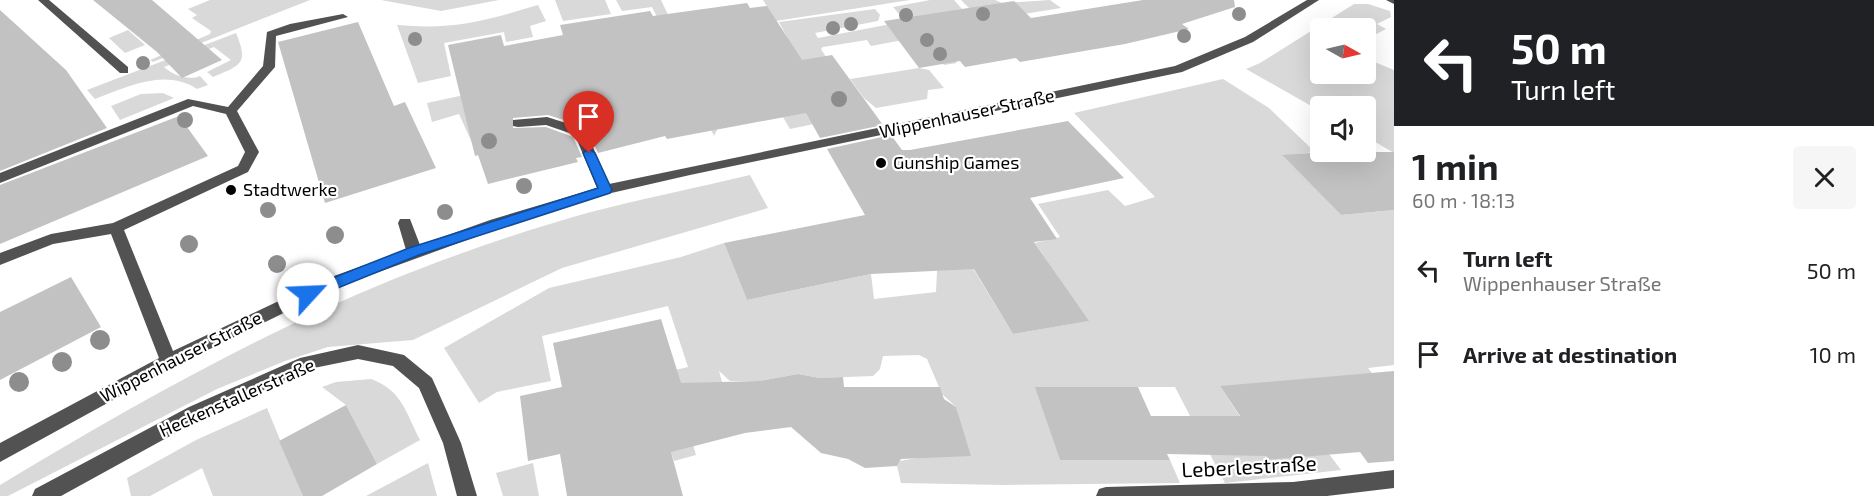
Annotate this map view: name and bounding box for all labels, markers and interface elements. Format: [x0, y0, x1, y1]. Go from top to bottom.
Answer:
north arrow [1310, 18, 1376, 84]
map controls [1310, 18, 1376, 162]
text: 50 m [1511, 22, 1607, 72]
icon: left [1412, 24, 1490, 102]
text: Turn left [1511, 73, 1615, 105]
street label: Wippenhauser Straße [877, 84, 1056, 142]
pin [563, 91, 614, 153]
button: sound [1310, 96, 1376, 162]
icon: arrive [572, 100, 605, 133]
text: 1 min [1412, 144, 1499, 187]
button: close [1793, 146, 1856, 209]
place label: Gunship Games [893, 151, 1019, 173]
marker: Gunship Games [874, 156, 888, 170]
place label: Stadtwerke [243, 178, 337, 200]
marker: Stadtwerke [224, 183, 238, 197]
text: 60 m · 18:13 [1412, 188, 1515, 212]
text: Turn left [1463, 245, 1552, 271]
icon: left [1412, 254, 1445, 287]
text: 50 m [1807, 257, 1856, 283]
position arrow [276, 262, 340, 326]
text: Wippenhauser Straße [1463, 271, 1661, 295]
street label: Wippenhauser Straße [96, 306, 265, 406]
icon: arrive [1412, 338, 1445, 371]
text: Arrive at destination [1463, 341, 1677, 367]
text: 10 m [1810, 341, 1856, 367]
street label: Heckenstallerstraße [155, 353, 318, 441]
street label: Leberlestraße [1181, 449, 1317, 482]

